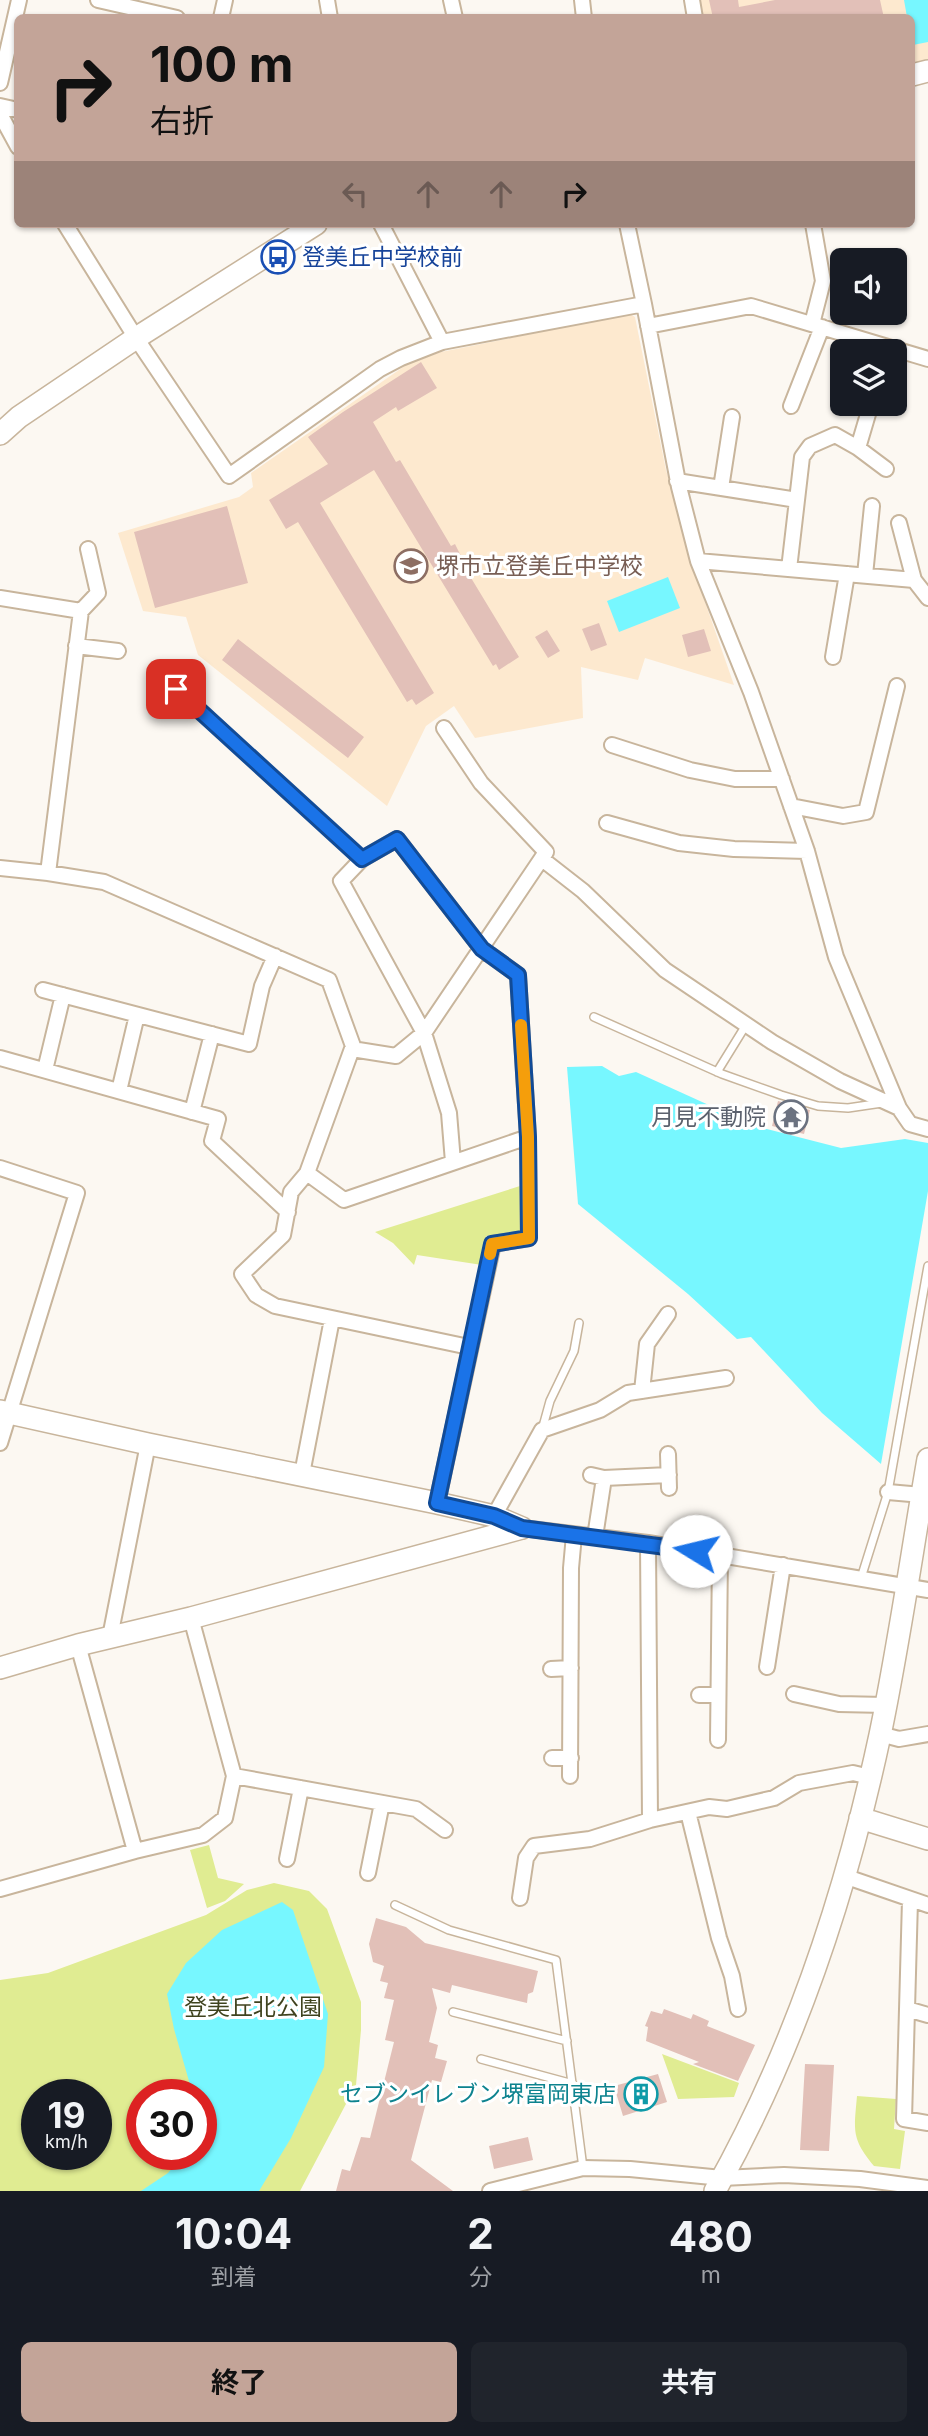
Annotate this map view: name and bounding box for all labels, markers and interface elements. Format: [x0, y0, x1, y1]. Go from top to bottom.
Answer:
text: 100 m [150, 35, 294, 94]
icon: right [35, 42, 126, 133]
text: 右折 [150, 101, 214, 140]
icon: left [336, 175, 374, 213]
icon: ahead [409, 175, 447, 213]
icon: ahead [482, 175, 520, 213]
icon: right [555, 175, 593, 213]
bus stop icon: 登美丘中学校前 [259, 238, 297, 276]
place label: 登美丘中学校前 [302, 243, 463, 271]
map controls [830, 248, 907, 416]
button: sound [830, 248, 907, 325]
button: layers [830, 339, 907, 416]
school or university icon: 堺市立登美丘中学校 [392, 547, 430, 585]
place label: 堺市立登美丘中学校 [436, 552, 643, 580]
pin [146, 659, 206, 719]
icon: arrive [157, 670, 195, 708]
temple icon: 月見不動院 [772, 1098, 810, 1136]
place label: 月見不動院 [651, 1103, 766, 1131]
position arrow [659, 1514, 733, 1588]
park label: 登美丘北公園 [184, 1993, 322, 2021]
building icon: セブンイレブン堺富岡東店 [622, 2075, 660, 2113]
speed limit sign: 30 [126, 2079, 217, 2170]
place label: セブンイレブン堺富岡東店 [340, 2080, 616, 2108]
text: 19 [48, 2094, 85, 2136]
text: km/h [45, 2131, 88, 2152]
text: 10:04 [175, 2208, 292, 2259]
text: 2 [467, 2208, 494, 2259]
text: 480 [669, 2211, 753, 2262]
text: m [701, 2261, 721, 2289]
text: 到着 [211, 2263, 257, 2291]
text: 分 [469, 2263, 492, 2291]
button: 終了 [21, 2342, 457, 2422]
button: 共有 [471, 2342, 907, 2422]

